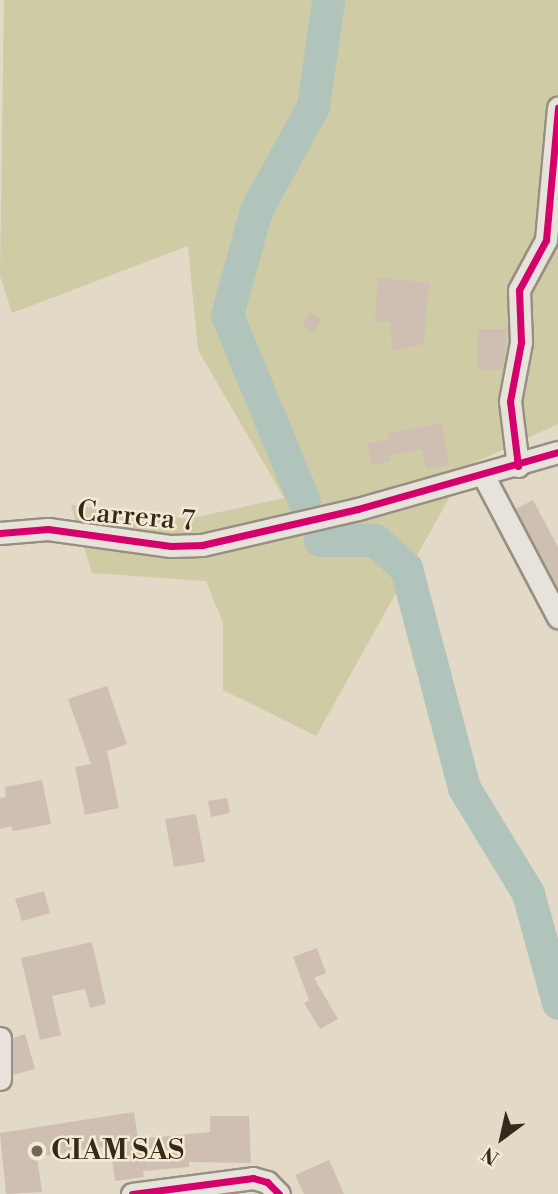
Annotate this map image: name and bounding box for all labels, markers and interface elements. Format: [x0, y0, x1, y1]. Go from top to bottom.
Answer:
street label: Carrera 7 [76, 495, 196, 539]
north arrow [467, 1103, 537, 1173]
place label: CIAM SAS [51, 1134, 184, 1168]
text: N [478, 1141, 503, 1170]
marker: CIAM SAS [29, 1143, 45, 1159]

